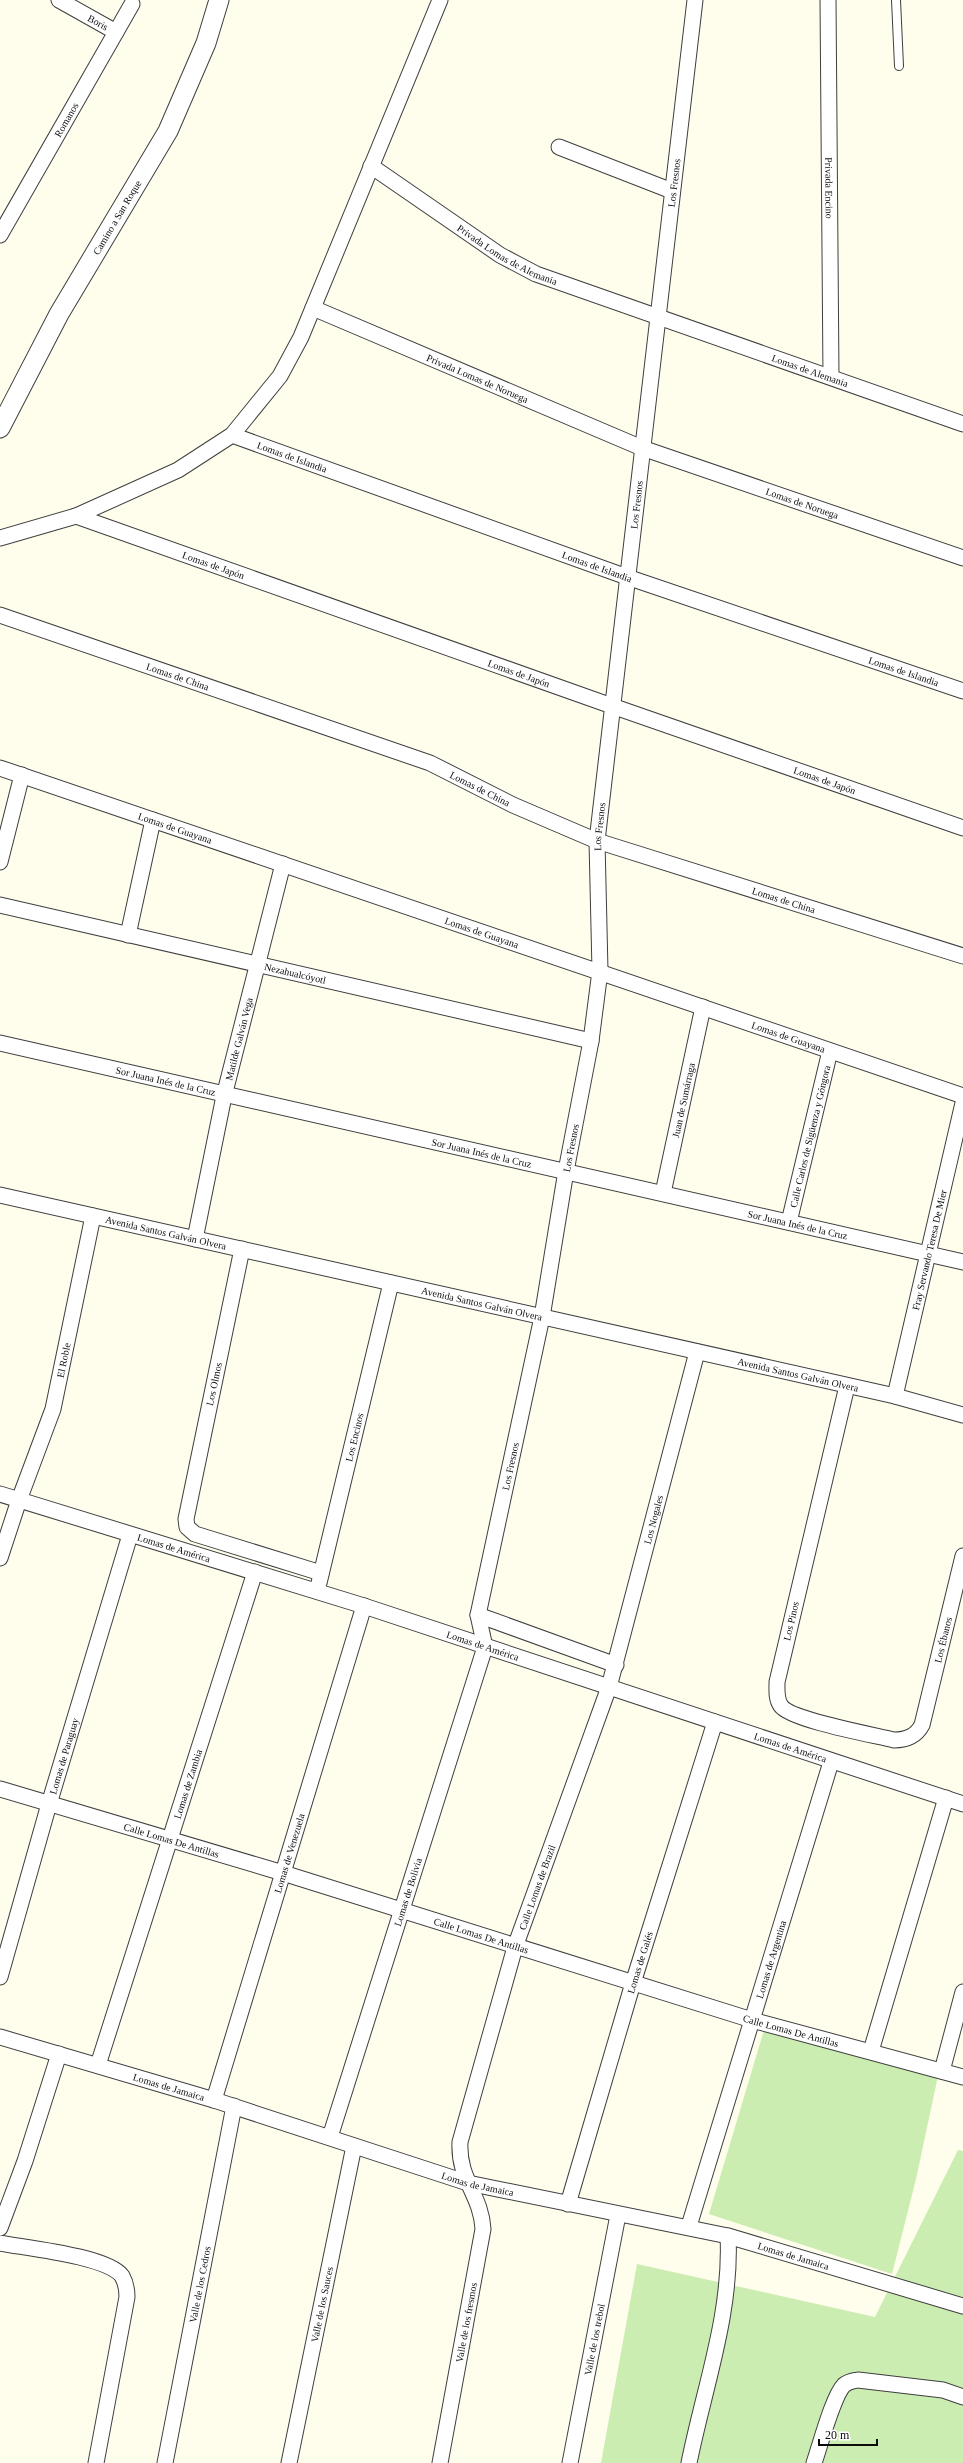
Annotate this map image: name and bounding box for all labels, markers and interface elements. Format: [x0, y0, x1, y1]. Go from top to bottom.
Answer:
street label: Boris [86, 12, 110, 32]
street label: Romanos [52, 100, 80, 139]
street label: Privada Encino [824, 157, 835, 219]
street label: Los Fresnos [665, 158, 682, 208]
street label: Camino a San Roque [90, 178, 143, 256]
street label: Privada Lomas de Alemania [455, 222, 559, 287]
street label: Privada Lomas de Noruega [425, 352, 531, 405]
street label: Lomas de Alemania [771, 352, 850, 389]
street label: Lomas de Islandia [256, 439, 329, 474]
street label: Los Fresnos [628, 480, 644, 530]
street label: Lomas de Noruega [764, 485, 841, 521]
street label: Lomas de Japón [181, 549, 246, 581]
street label: Lomas de Islandia [561, 549, 634, 584]
street label: Lomas de Islandia [867, 654, 941, 688]
street label: Lomas de Japón [486, 657, 551, 689]
street label: Lomas de China [145, 660, 211, 692]
street label: Lomas de Japón [792, 764, 857, 796]
street label: Lomas de China [448, 769, 512, 808]
street label: Los Fresnos [591, 802, 607, 851]
street label: Lomas de Guayana [137, 810, 214, 845]
street label: Lomas de China [751, 885, 817, 915]
street label: Lomas de Guayana [443, 914, 521, 950]
street label: Nezahualcóyotl [263, 961, 327, 985]
street label: Matilde Galván Vega [223, 996, 254, 1081]
street label: Lomas de Guayana [750, 1019, 827, 1054]
street label: Juan de Sumárraga [670, 1061, 696, 1139]
street label: Sor Juana Inés de la Cruz [115, 1064, 217, 1098]
street label: Calle Carlos de Sigüenza y Góngora [787, 1064, 832, 1209]
street label: Los Fresnos [560, 1123, 580, 1173]
street label: Sor Juana Inés de la Cruz [431, 1136, 533, 1169]
street label: Fray Servando Teresa De Mier [910, 1188, 948, 1311]
street label: Sor Juana Inés de la Cruz [747, 1208, 849, 1241]
street label: Avenida Santos Galván Olvera [104, 1213, 228, 1251]
street label: Avenida Santos Galván Olvera [421, 1284, 544, 1322]
street label: El Roble [54, 1341, 72, 1379]
street label: Avenida Santos Galván Olvera [737, 1355, 860, 1393]
street label: Los Olmos [204, 1361, 224, 1407]
street label: Los Encinos [343, 1412, 365, 1463]
street label: Los Fresnos [499, 1441, 520, 1491]
street label: Los Nogales [641, 1494, 665, 1545]
street label: Lomas de América [136, 1531, 212, 1564]
street label: Los Pinos [781, 1600, 801, 1642]
street label: Los Ébanos [932, 1616, 954, 1664]
street label: Lomas de América [445, 1628, 521, 1663]
street label: Lomas de Paraguay [47, 1717, 80, 1795]
street label: Lomas de América [753, 1730, 829, 1764]
street label: Lomas de Zambia [171, 1747, 204, 1820]
street label: Lomas de Venezuela [272, 1811, 306, 1894]
street label: Calle Lomas De Antillas [123, 1821, 221, 1859]
street label: Calle Lomas de Brazil [516, 1843, 557, 1931]
street label: Lomas de Bolivia [392, 1856, 424, 1928]
street label: Calle Lomas De Antillas [433, 1915, 530, 1955]
street label: Lomas de Argentina [754, 1918, 788, 2000]
street label: Lomas de Galés [625, 1930, 654, 1995]
street label: Calle Lomas De Antillas [742, 2012, 840, 2049]
street label: Lomas de Jamaica [132, 2071, 206, 2103]
street label: Lomas de Jamaica [440, 2169, 515, 2198]
street label: Lomas de Jamaica [756, 2240, 831, 2272]
street label: Valle de los Cedros [187, 2245, 212, 2323]
street label: Valle de los Sauces [308, 2265, 335, 2343]
street label: Valle de los fresmos [453, 2281, 479, 2363]
street label: Valle de los trebol [582, 2302, 606, 2376]
scale bar [819, 2421, 877, 2447]
text: 20 m [825, 2428, 850, 2442]

